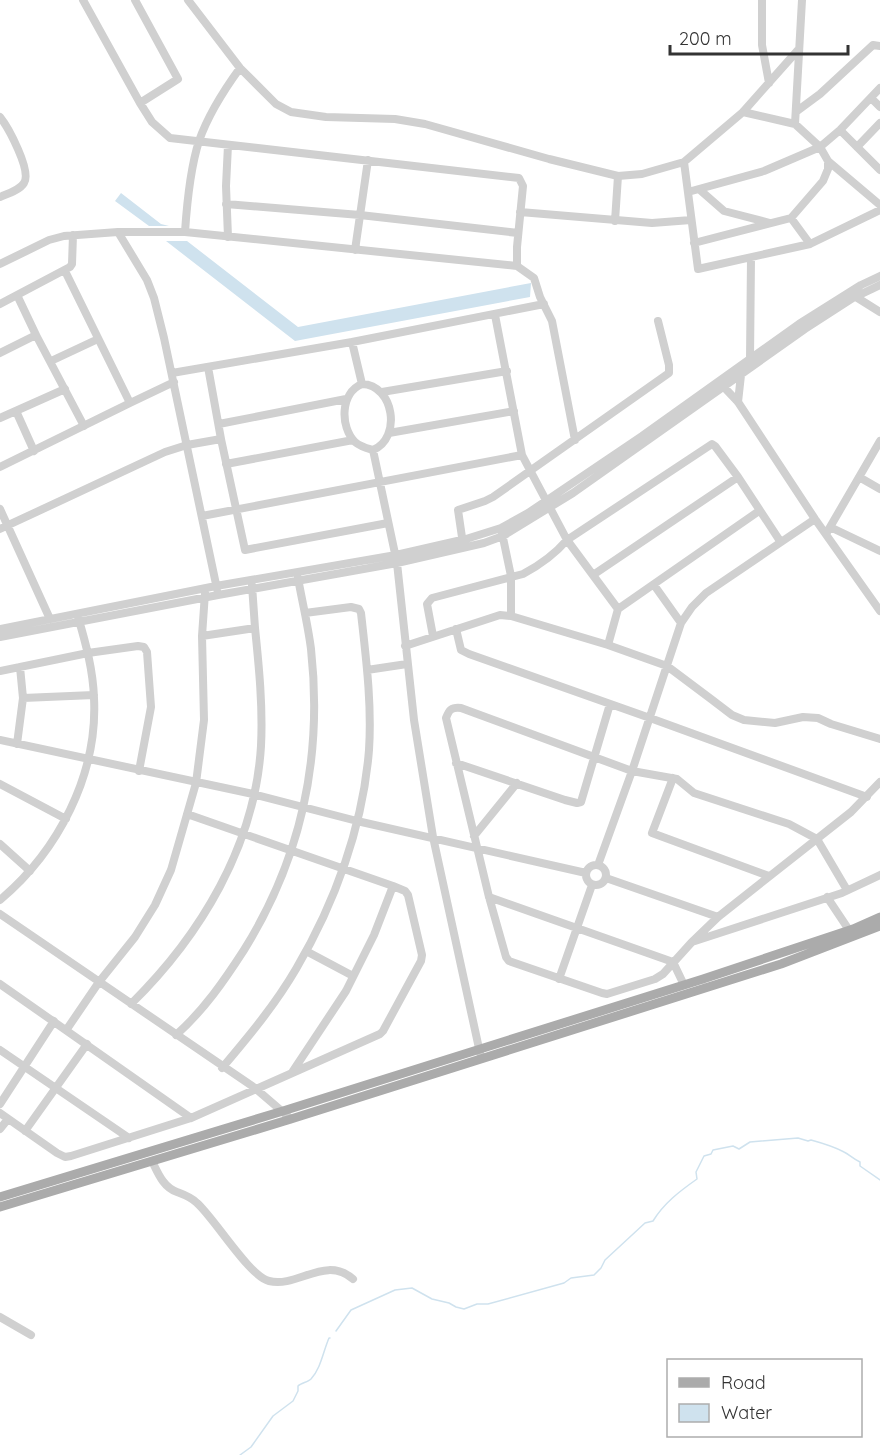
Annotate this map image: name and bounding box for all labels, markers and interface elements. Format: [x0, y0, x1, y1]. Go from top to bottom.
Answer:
scale bar [670, 18, 848, 56]
text: 200 m [679, 27, 732, 50]
legend [667, 1359, 862, 1437]
text: Road [721, 1371, 766, 1394]
text: Water [721, 1401, 772, 1424]

